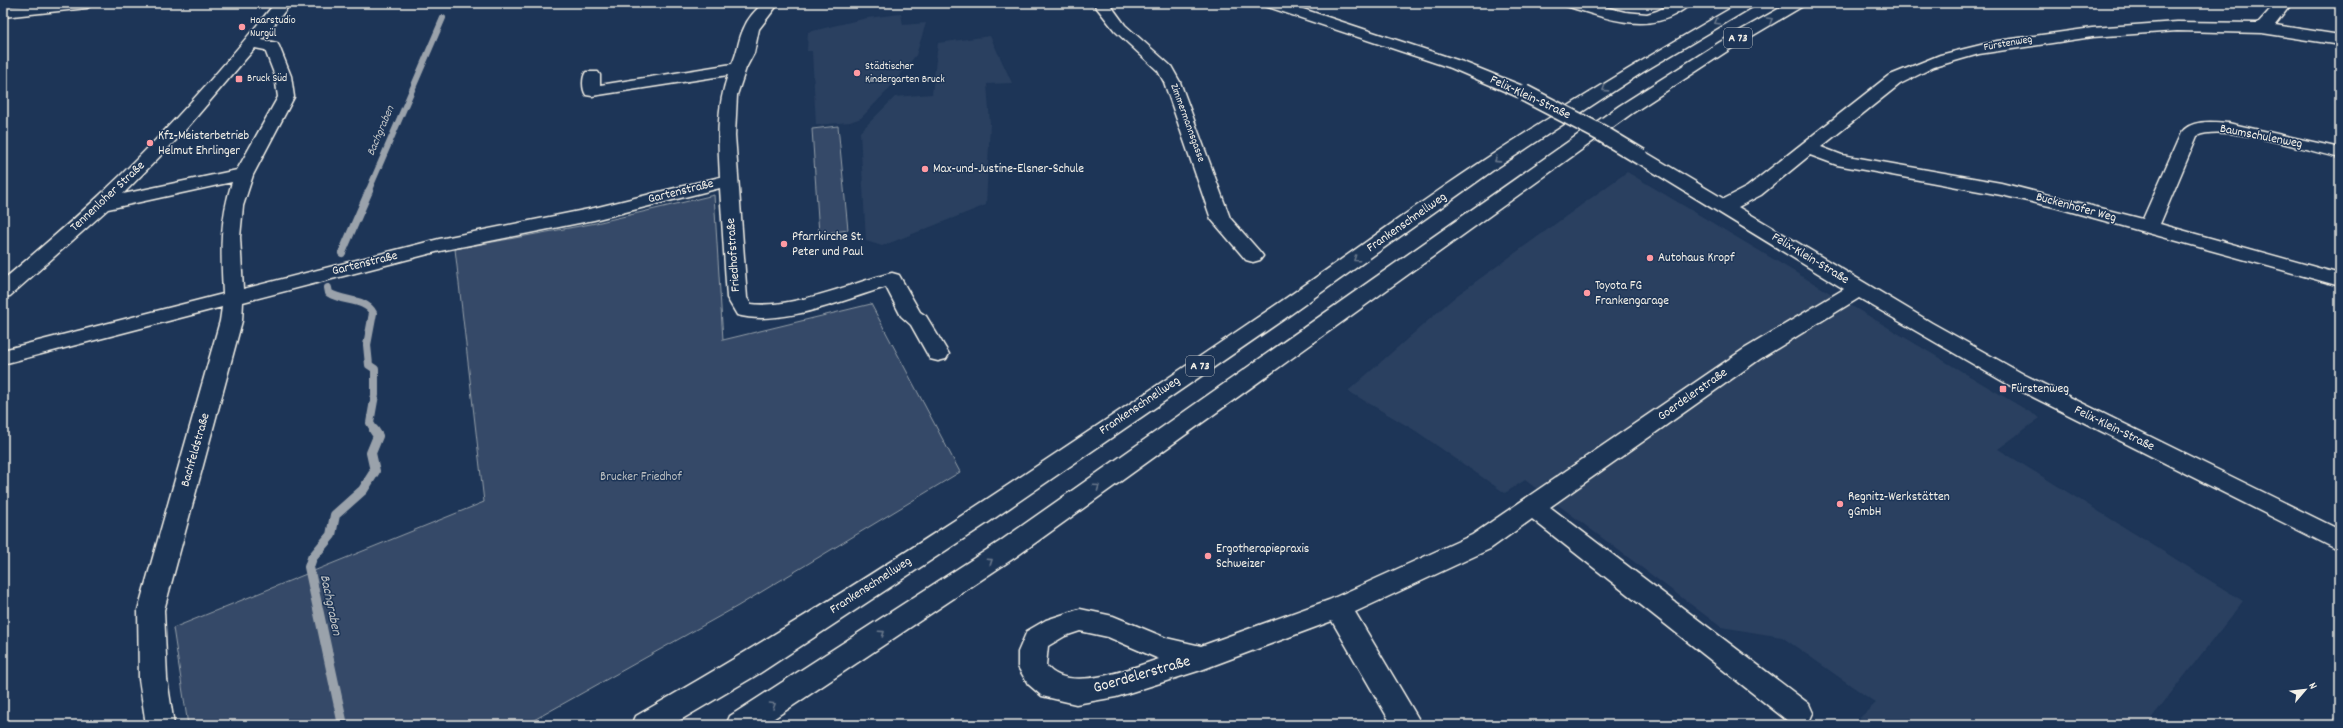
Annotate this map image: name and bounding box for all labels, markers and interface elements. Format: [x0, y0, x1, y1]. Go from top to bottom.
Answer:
place label: Haarstudio Nurgül [250, 13, 296, 42]
one-way arrow [1714, 17, 1721, 25]
one-way arrow [1766, 17, 1773, 24]
marker: Haarstudio Nurgül [237, 22, 247, 32]
road number: A 73 [1724, 28, 1752, 48]
street label: Fürstenweg [1982, 32, 2034, 56]
place label: Städtischer Kindergarten Bruck [865, 59, 945, 88]
marker: Städtischer Kindergarten Bruck [852, 68, 862, 78]
place label: Bruck Süd [247, 71, 287, 87]
street label: Felix-Klein-Straße [1486, 71, 1574, 125]
marker: Bruck Süd [234, 74, 244, 84]
street label: Zimmermannsgasse [1165, 82, 1209, 165]
one-way arrow [1603, 85, 1610, 92]
water label: Bachgraben [363, 103, 399, 159]
street label: Baumschulenweg [2218, 120, 2304, 154]
place label: Kfz-Meisterbetrieb Helmut Ehrlinger [158, 127, 250, 161]
marker: Kfz-Meisterbetrieb Helmut Ehrlinger [145, 138, 155, 148]
one-way arrow [1494, 156, 1501, 163]
street label: Tennenloher Straße [66, 157, 150, 237]
place label: Max-und-Justine-Elsner-Schule [933, 160, 1084, 179]
marker: Max-und-Justine-Elsner-Schule [920, 164, 930, 174]
street label: Gartenstraße [646, 175, 716, 209]
street label: Frankenschnellweg [1363, 188, 1451, 258]
street label: Buckenhofer Weg [2034, 188, 2119, 228]
street label: Friedhofstraße [722, 217, 746, 293]
place label: Pfarrkirche St. Peter und Paul [792, 228, 863, 262]
street label: Felix-Klein-Straße [1768, 228, 1853, 290]
marker: Pfarrkirche St. Peter und Paul [779, 239, 789, 249]
street label: Gartenstraße [330, 247, 400, 281]
place label: Autohaus Kropf [1658, 249, 1735, 268]
marker: Autohaus Kropf [1645, 253, 1655, 263]
one-way arrow [1353, 254, 1360, 261]
place label: Toyota FG Frankengarage [1595, 277, 1669, 311]
marker: Toyota FG Frankengarage [1582, 288, 1592, 298]
road number: A 73 [1186, 356, 1214, 376]
street label: Goerdelerstraße [1654, 364, 1732, 426]
street label: Frankenschnellweg [1096, 372, 1185, 440]
place label: Fürstenweg [2011, 380, 2069, 399]
marker: Fürstenweg [1998, 384, 2008, 394]
street label: Felix-Klein-Straße [2071, 401, 2158, 457]
street label: Bachfeldstraße [176, 411, 216, 489]
park label: Brucker Friedhof [600, 468, 682, 487]
one-way arrow [1092, 485, 1099, 492]
place label: Regnitz-Werkstätten gGmbH [1848, 488, 1950, 522]
marker: Regnitz-Werkstätten gGmbH [1835, 499, 1845, 509]
place label: Ergotherapiepraxis Schweizer [1216, 540, 1309, 574]
marker: Ergotherapiepraxis Schweizer [1203, 551, 1213, 561]
street label: Frankenschnellweg [826, 552, 916, 620]
one-way arrow [986, 558, 993, 566]
water label: Bachgraben [314, 573, 346, 638]
one-way arrow [878, 630, 885, 638]
street label: Goerdelerstraße [1091, 650, 1193, 700]
north arrow [2285, 670, 2325, 710]
text: N [2304, 680, 2321, 693]
one-way arrow [769, 702, 776, 709]

